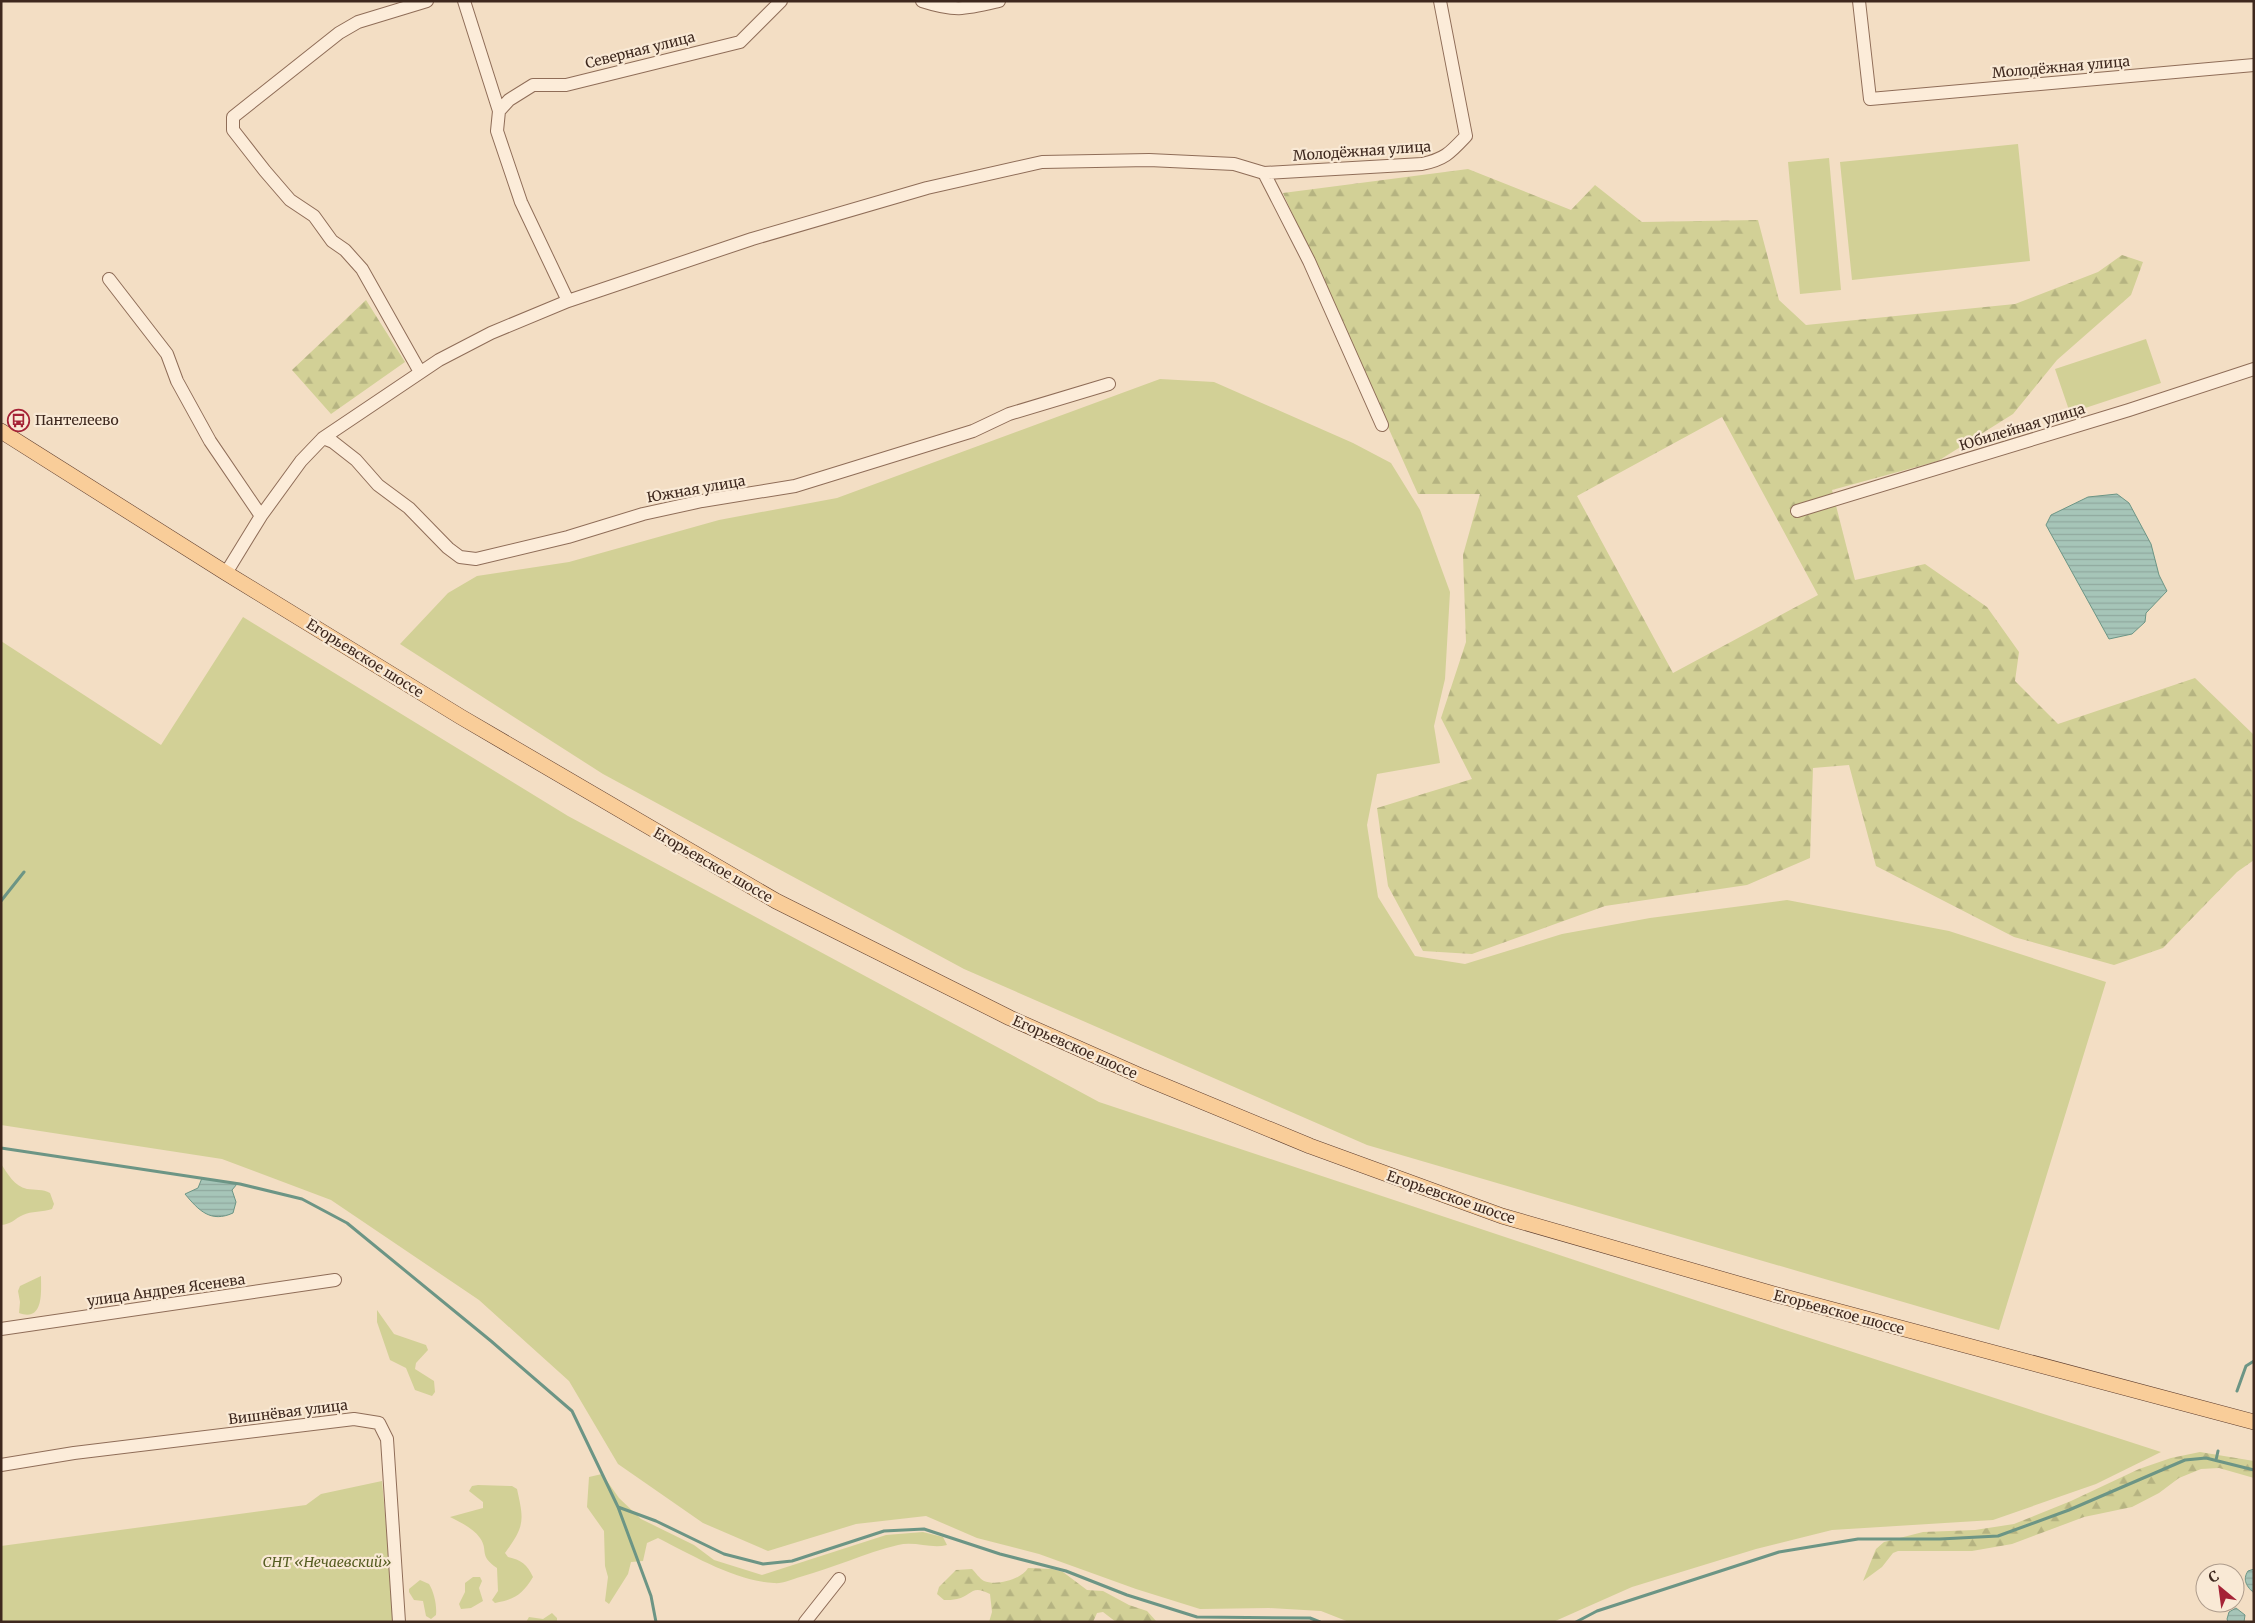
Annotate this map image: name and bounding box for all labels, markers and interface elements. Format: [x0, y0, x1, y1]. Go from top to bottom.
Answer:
street label: Северная улица [583, 28, 697, 72]
street label: Молодёжная улица [1991, 52, 2131, 82]
street label: Молодёжная улица [1292, 137, 1432, 165]
street label: Юбилейная улица [1957, 399, 2087, 455]
bus stop icon: Пантелеево [7, 408, 31, 432]
place label: Пантелеево [35, 411, 119, 429]
street label: Южная улица [645, 471, 747, 507]
street label: Егорьевское шоссе [303, 615, 427, 701]
street label: Егорьевское шоссе [650, 824, 776, 906]
street label: Егорьевское шоссе [1010, 1011, 1140, 1083]
street label: Егорьевское шоссе [1385, 1167, 1517, 1227]
street label: улица Андрея Ясенева [86, 1270, 247, 1310]
street label: Егорьевское шоссе [1772, 1286, 1906, 1338]
street label: Вишнёвая улица [227, 1396, 349, 1428]
park label: СНТ «Нечаевский» [263, 1553, 391, 1571]
north arrow [2195, 1563, 2245, 1613]
text: С [2205, 1567, 2222, 1587]

